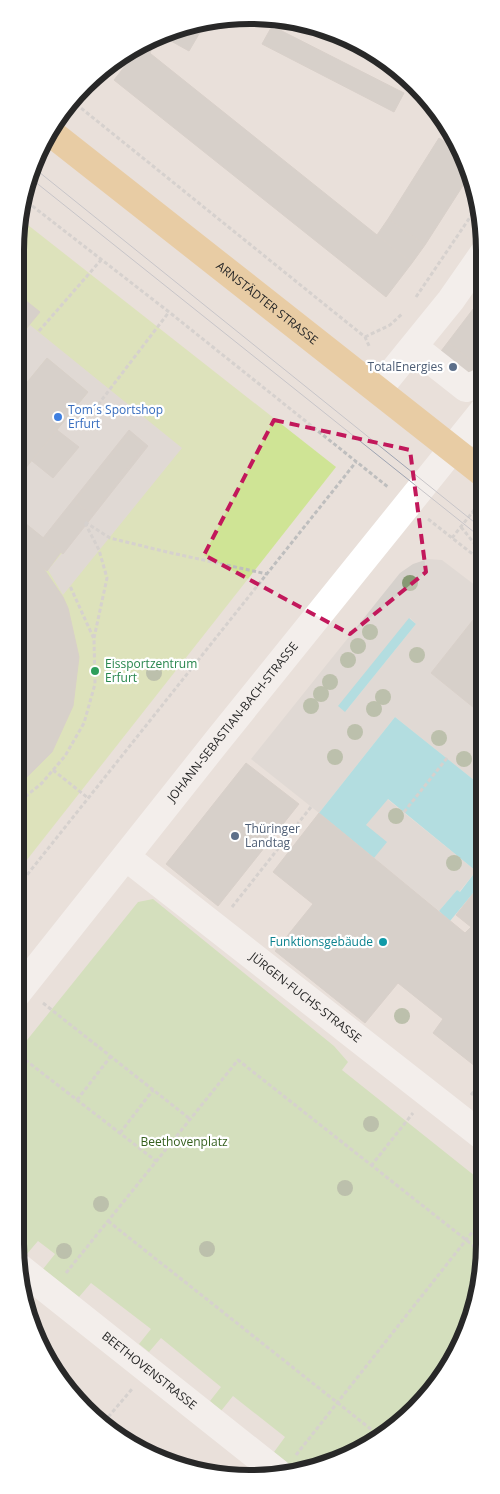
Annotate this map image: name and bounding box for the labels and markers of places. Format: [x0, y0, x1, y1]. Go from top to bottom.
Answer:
place label: TotalEnergies [368, 358, 443, 375]
marker: TotalEnergies [447, 361, 459, 373]
place label: Tom´s Sportshop Erfurt [68, 401, 163, 432]
marker: Tom´s Sportshop Erfurt [52, 411, 64, 423]
place label: Eissportzentrum Erfurt [105, 655, 197, 686]
marker: Eissportzentrum Erfurt [89, 665, 101, 677]
place label: Thüringer Landtag [245, 820, 300, 851]
marker: Thüringer Landtag [229, 830, 241, 842]
place label: Funktionsgebäude [269, 933, 373, 950]
marker: Funktionsgebäude [377, 936, 389, 948]

